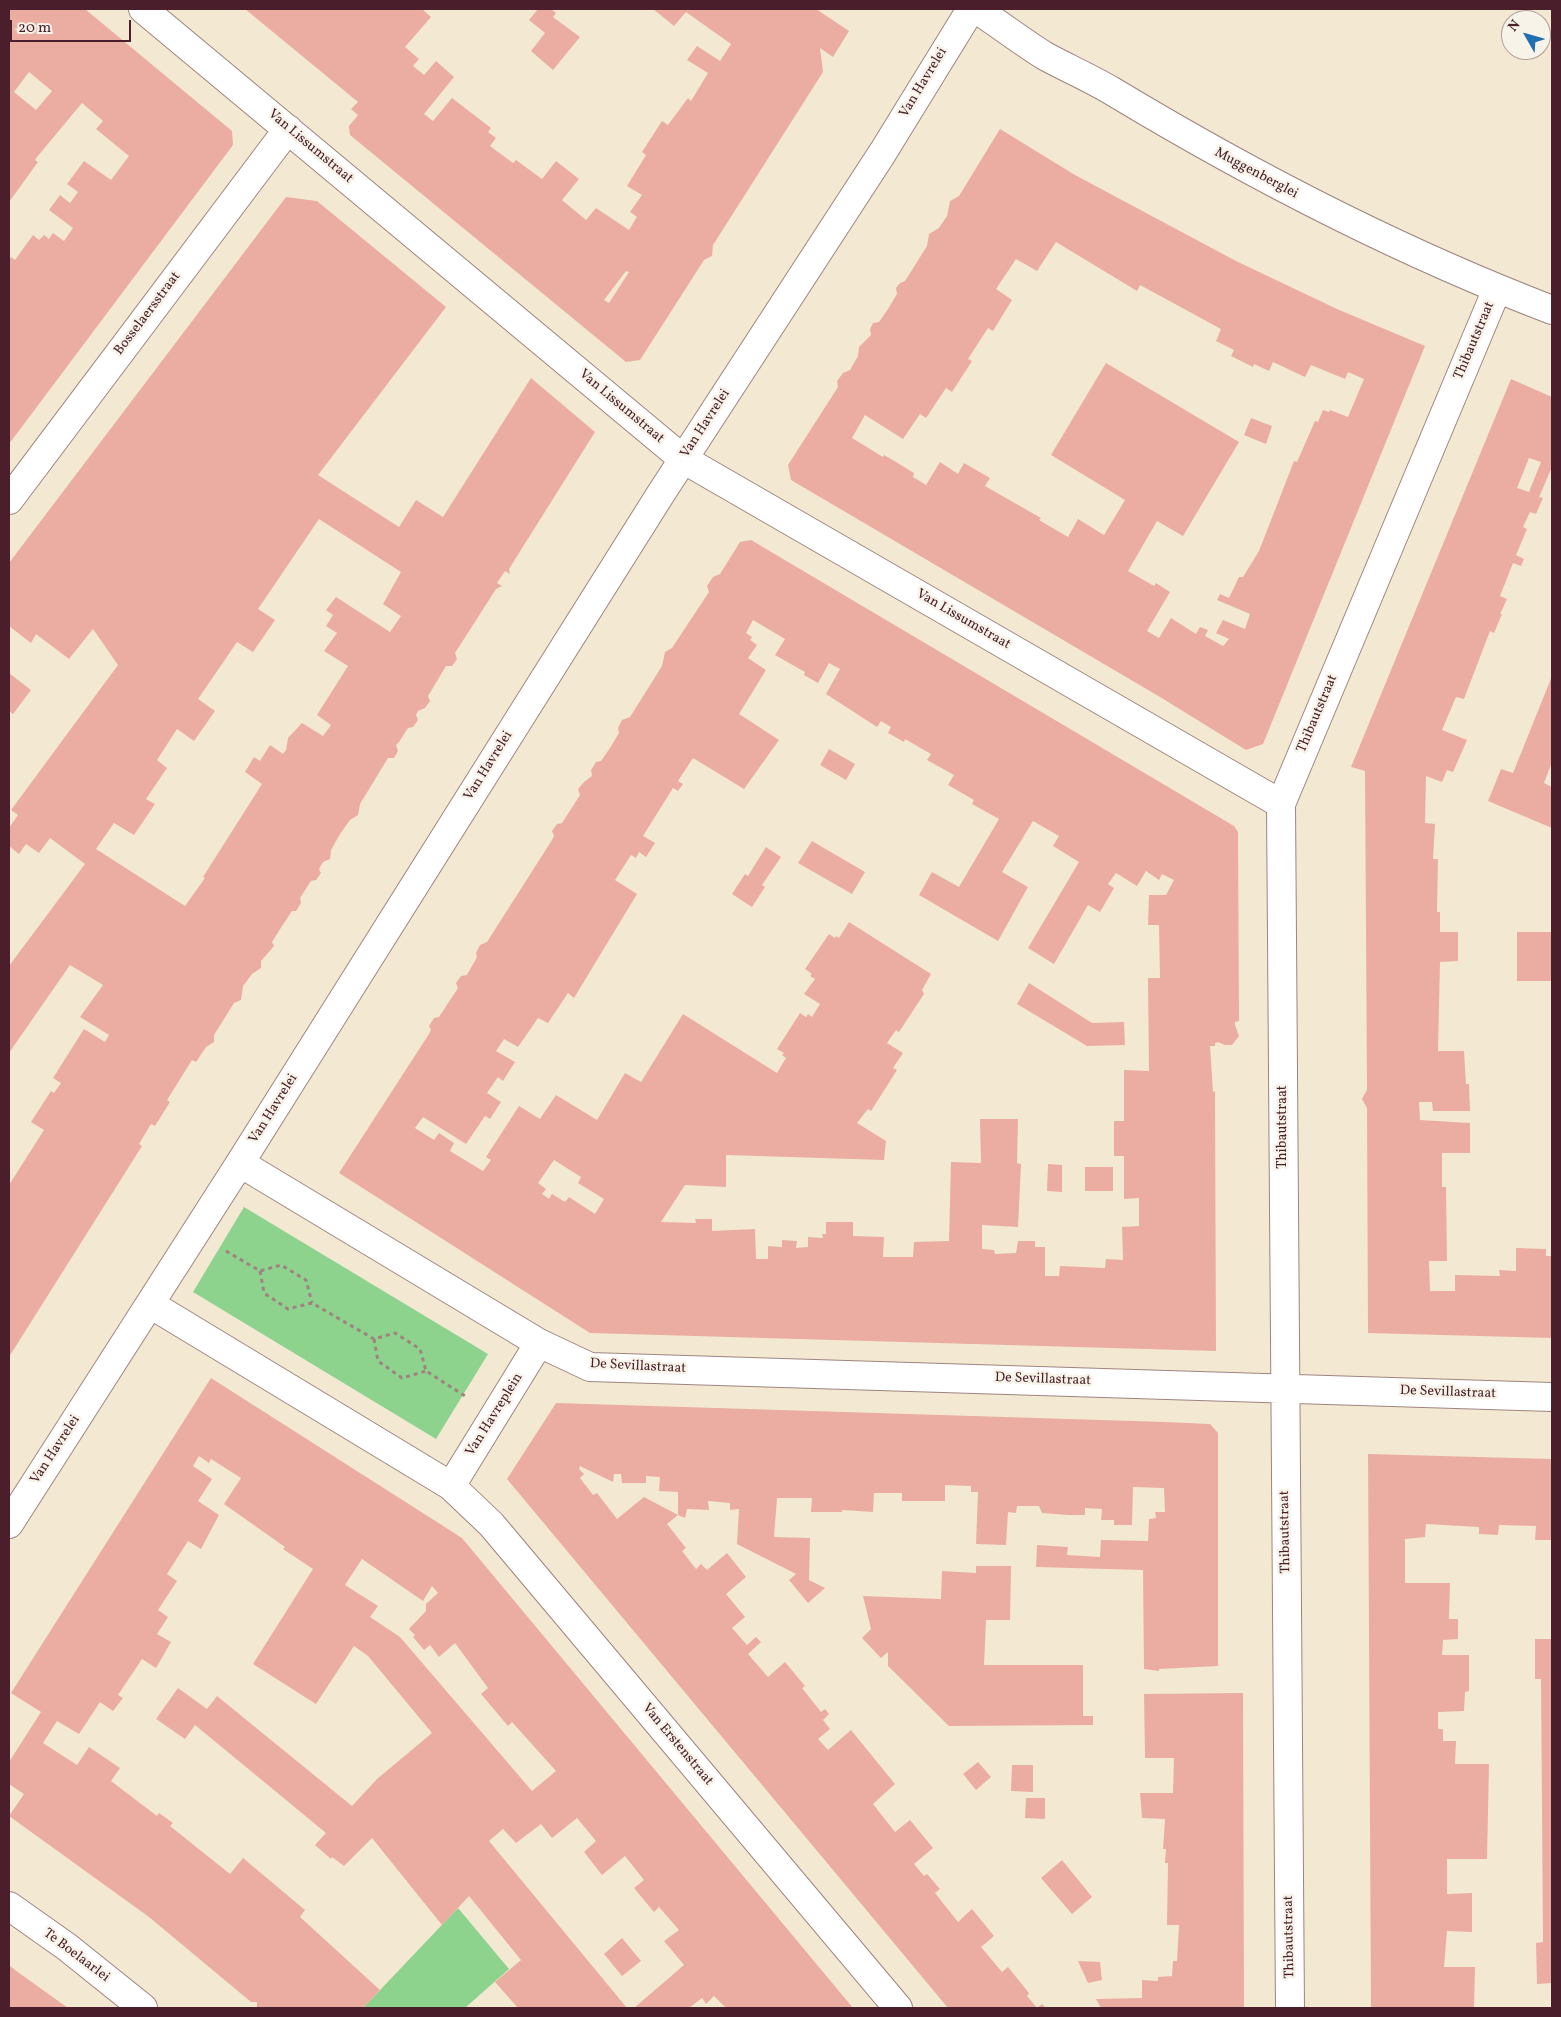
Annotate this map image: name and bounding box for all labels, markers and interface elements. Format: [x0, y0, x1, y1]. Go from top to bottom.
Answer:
scale bar [12, 10, 134, 42]
north arrow [1501, 10, 1551, 60]
text: N [1504, 16, 1525, 36]
text: 20 m [18, 18, 51, 39]
street label: Van Havrelei [897, 45, 951, 121]
street label: Van Lissumstraat [264, 106, 356, 188]
street label: Muggenberglei [1211, 145, 1301, 203]
street label: Bosselaersstraat [111, 269, 185, 359]
street label: Thibautstraat [1451, 299, 1499, 383]
street label: Van Lissumstraat [575, 366, 667, 448]
street label: Van Havrelei [678, 387, 734, 461]
street label: Van Lissumstraat [913, 586, 1013, 654]
street label: Thibautstraat [1294, 672, 1342, 756]
street label: Van Havrelei [461, 728, 517, 804]
street label: Van Havrelei [246, 1071, 302, 1147]
street label: Thibautstraat [1275, 1085, 1291, 1169]
street label: De Sevillastraat [590, 1356, 686, 1378]
street label: Van Havreplein [463, 1370, 527, 1460]
street label: De Sevillastraat [995, 1370, 1091, 1390]
street label: De Sevillastraat [1400, 1383, 1496, 1403]
street label: Van Havrelei [28, 1413, 84, 1487]
street label: Thibautstraat [1277, 1490, 1295, 1574]
street label: Van Erstenstraat [638, 1701, 716, 1789]
street label: Thibautstraat [1281, 1895, 1299, 1979]
street label: Te Boelaarlei [40, 1926, 112, 1986]

